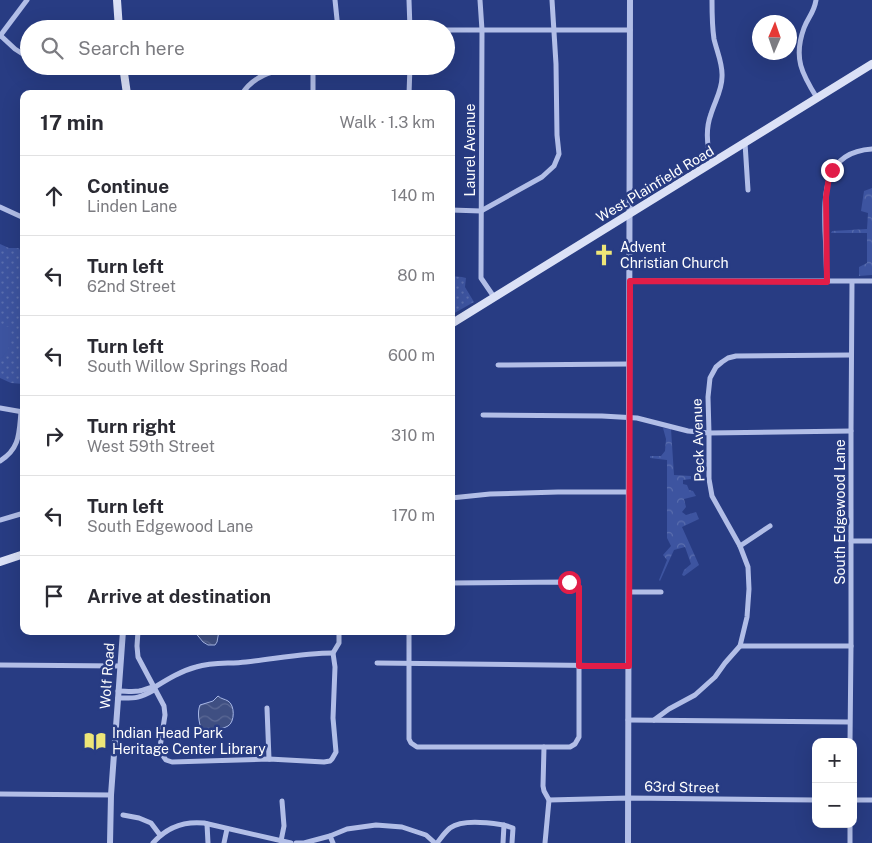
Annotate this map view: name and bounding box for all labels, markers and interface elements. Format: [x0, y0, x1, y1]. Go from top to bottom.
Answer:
north arrow [752, 15, 797, 60]
search box [20, 20, 455, 75]
icon: search [38, 34, 66, 62]
text: Search here [78, 37, 185, 59]
street label: Laurel Avenue [462, 104, 478, 196]
text: 17 min [40, 110, 104, 135]
text: Walk · 1.3 km [340, 113, 435, 132]
street label: West Plainfield Road [593, 143, 717, 225]
route end [821, 159, 844, 182]
text: Continue [87, 175, 169, 197]
icon: ahead [40, 182, 68, 210]
text: 140 m [391, 186, 435, 205]
text: Linden Lane [87, 197, 177, 216]
place label: Advent Christian Church [620, 239, 729, 271]
church icon: Advent Christian Church [591, 242, 617, 268]
text: Turn left [87, 255, 164, 277]
icon: left [40, 262, 68, 290]
text: 80 m [397, 266, 435, 285]
text: 62nd Street [87, 277, 176, 296]
text: Turn left [87, 335, 164, 357]
icon: left [40, 342, 68, 370]
text: 600 m [388, 346, 435, 365]
text: South Willow Springs Road [87, 357, 288, 376]
street label: Peck Avenue [689, 398, 707, 482]
text: Turn right [87, 415, 176, 437]
icon: right [40, 422, 68, 450]
text: 310 m [391, 426, 435, 445]
text: West 59th Street [87, 437, 215, 456]
street label: South Edgewood Lane [832, 439, 848, 585]
text: Turn left [87, 495, 164, 517]
icon: left [40, 502, 68, 530]
text: 170 m [392, 506, 435, 525]
text: South Edgewood Lane [87, 517, 253, 536]
route start [558, 571, 581, 594]
icon: arrive [40, 582, 68, 610]
text: Arrive at destination [87, 585, 271, 607]
street label: Wolf Road [97, 642, 117, 710]
place label: Indian Head Park Heritage Center Library [112, 725, 266, 757]
library icon: Indian Head Park Heritage Center Library [82, 728, 108, 754]
map controls [812, 738, 857, 828]
button: + [812, 738, 857, 783]
street label: 63rd Street [644, 778, 720, 796]
button: − [812, 783, 857, 828]

